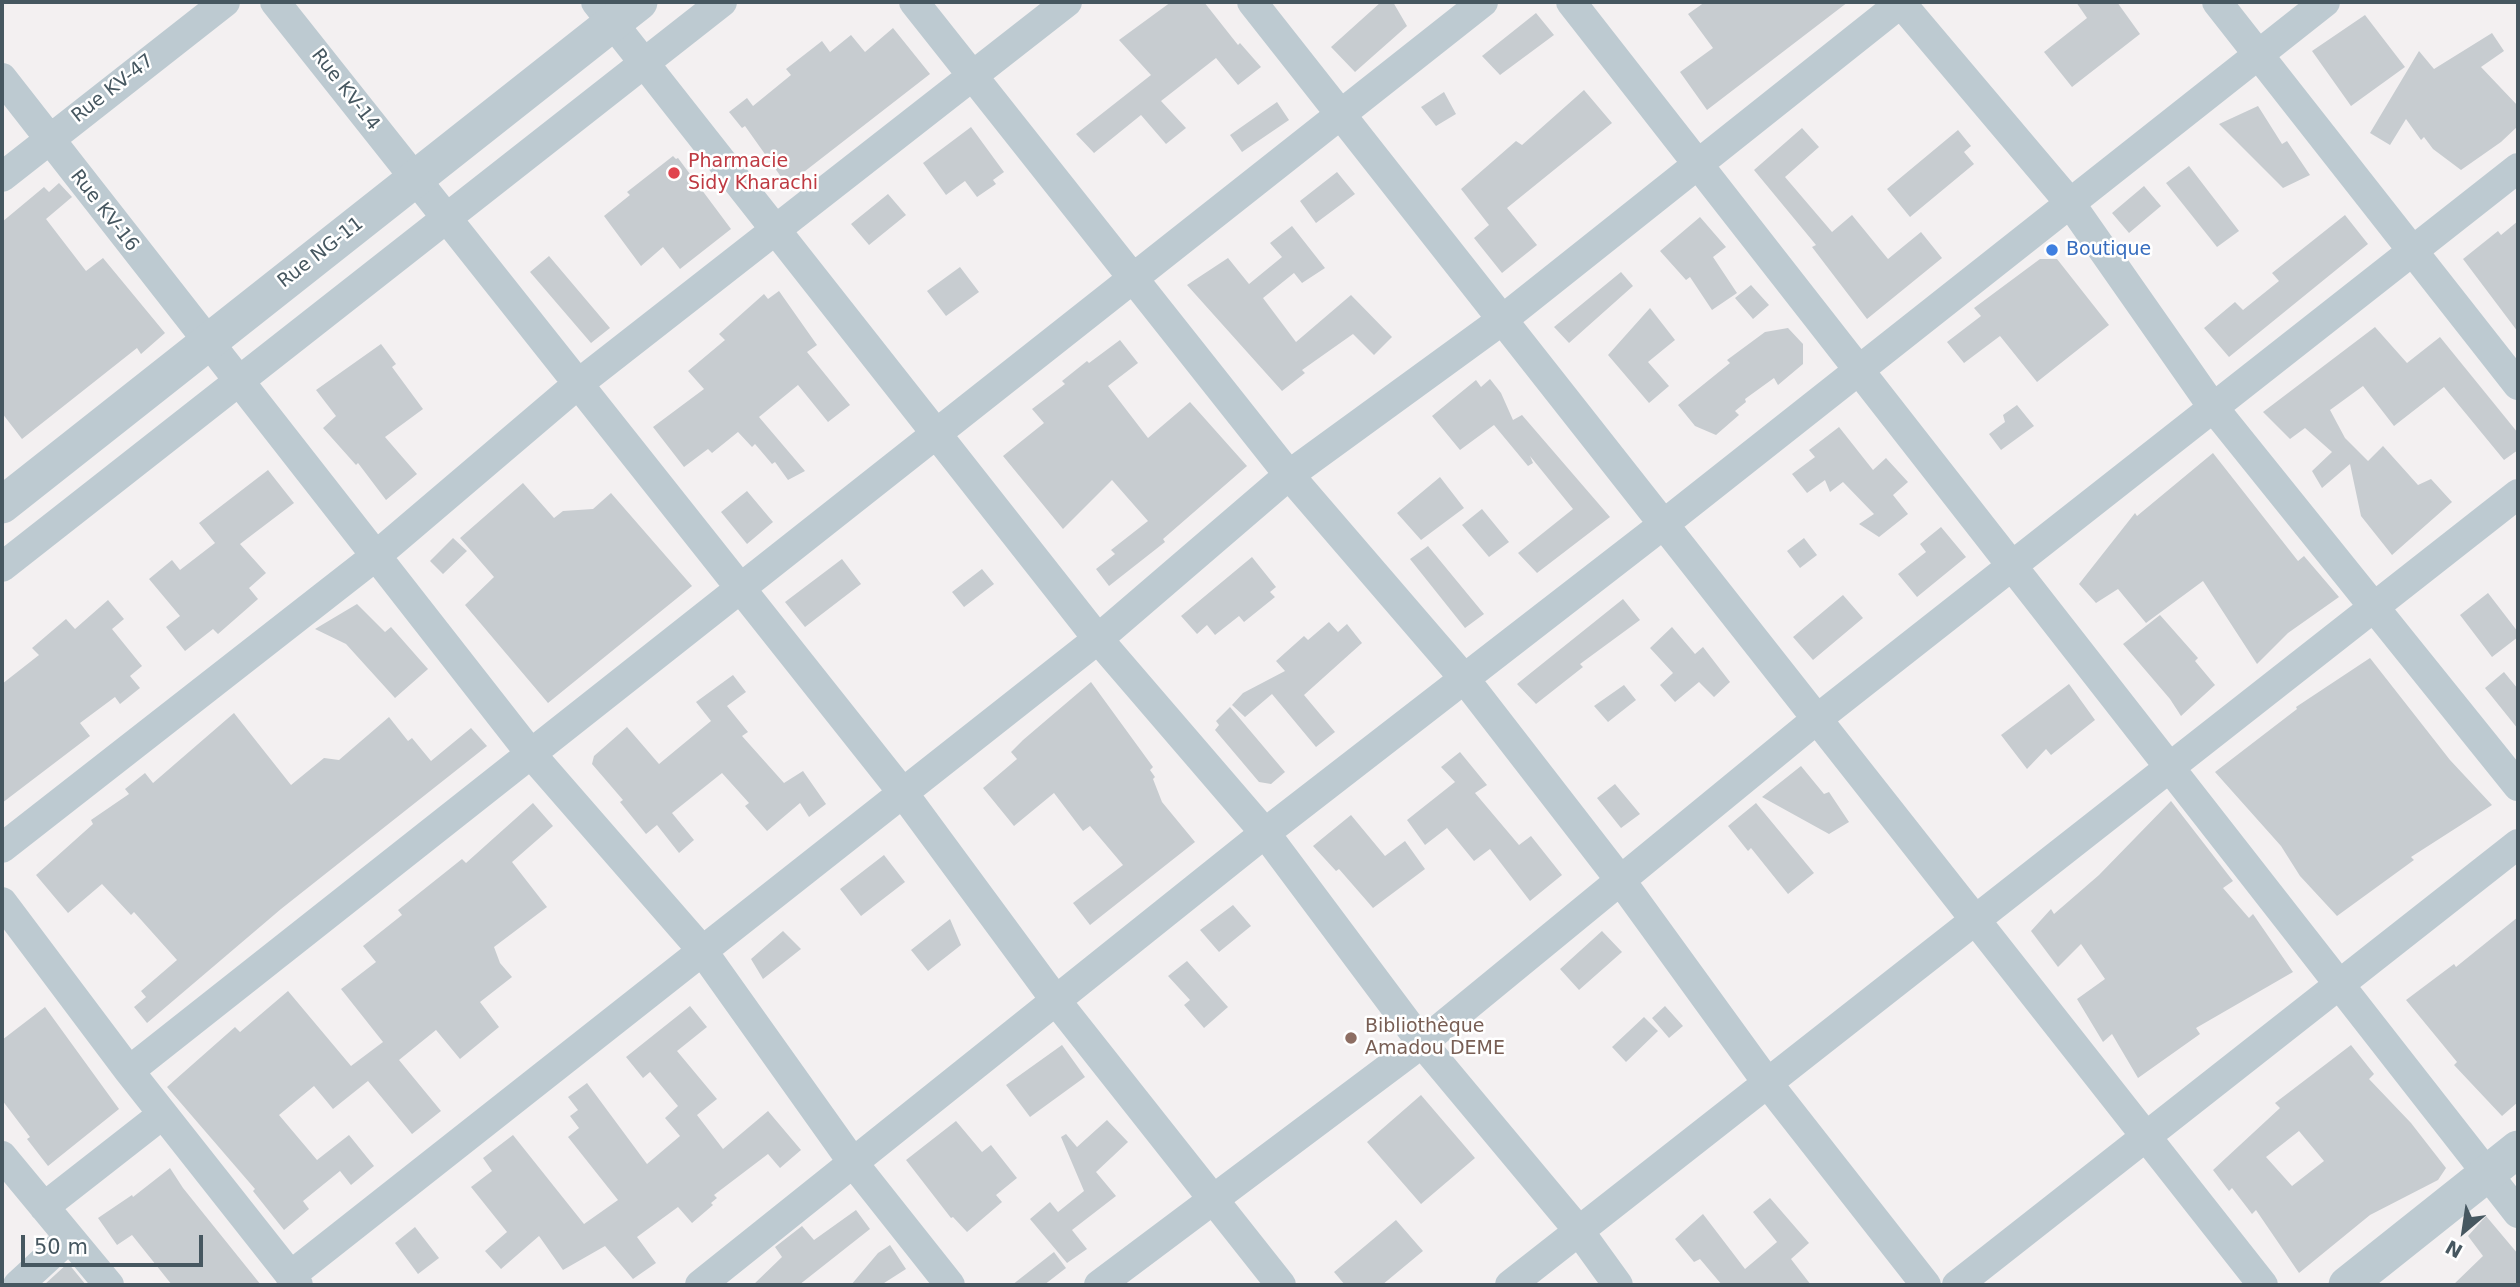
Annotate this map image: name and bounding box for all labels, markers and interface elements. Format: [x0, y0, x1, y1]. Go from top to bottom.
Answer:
street label: Rue KV-14 [306, 45, 384, 135]
street label: Rue KV-47 [68, 50, 158, 128]
place label: Pharmacie Sidy Kharachi [688, 151, 818, 195]
marker: Pharmacie Sidy Kharachi [666, 165, 682, 181]
street label: Rue KV-16 [65, 166, 143, 256]
street label: Rue NG-11 [274, 213, 368, 293]
place label: Boutique [2066, 239, 2151, 261]
marker: Boutique [2044, 242, 2060, 258]
place label: Bibliothèque Amadou DEME [1365, 1016, 1505, 1060]
marker: Bibliothèque Amadou DEME [1343, 1030, 1359, 1046]
north arrow [2429, 1196, 2499, 1266]
scale bar [24, 1220, 206, 1264]
text: 50 m [34, 1235, 88, 1259]
text: N [2442, 1236, 2466, 1263]

